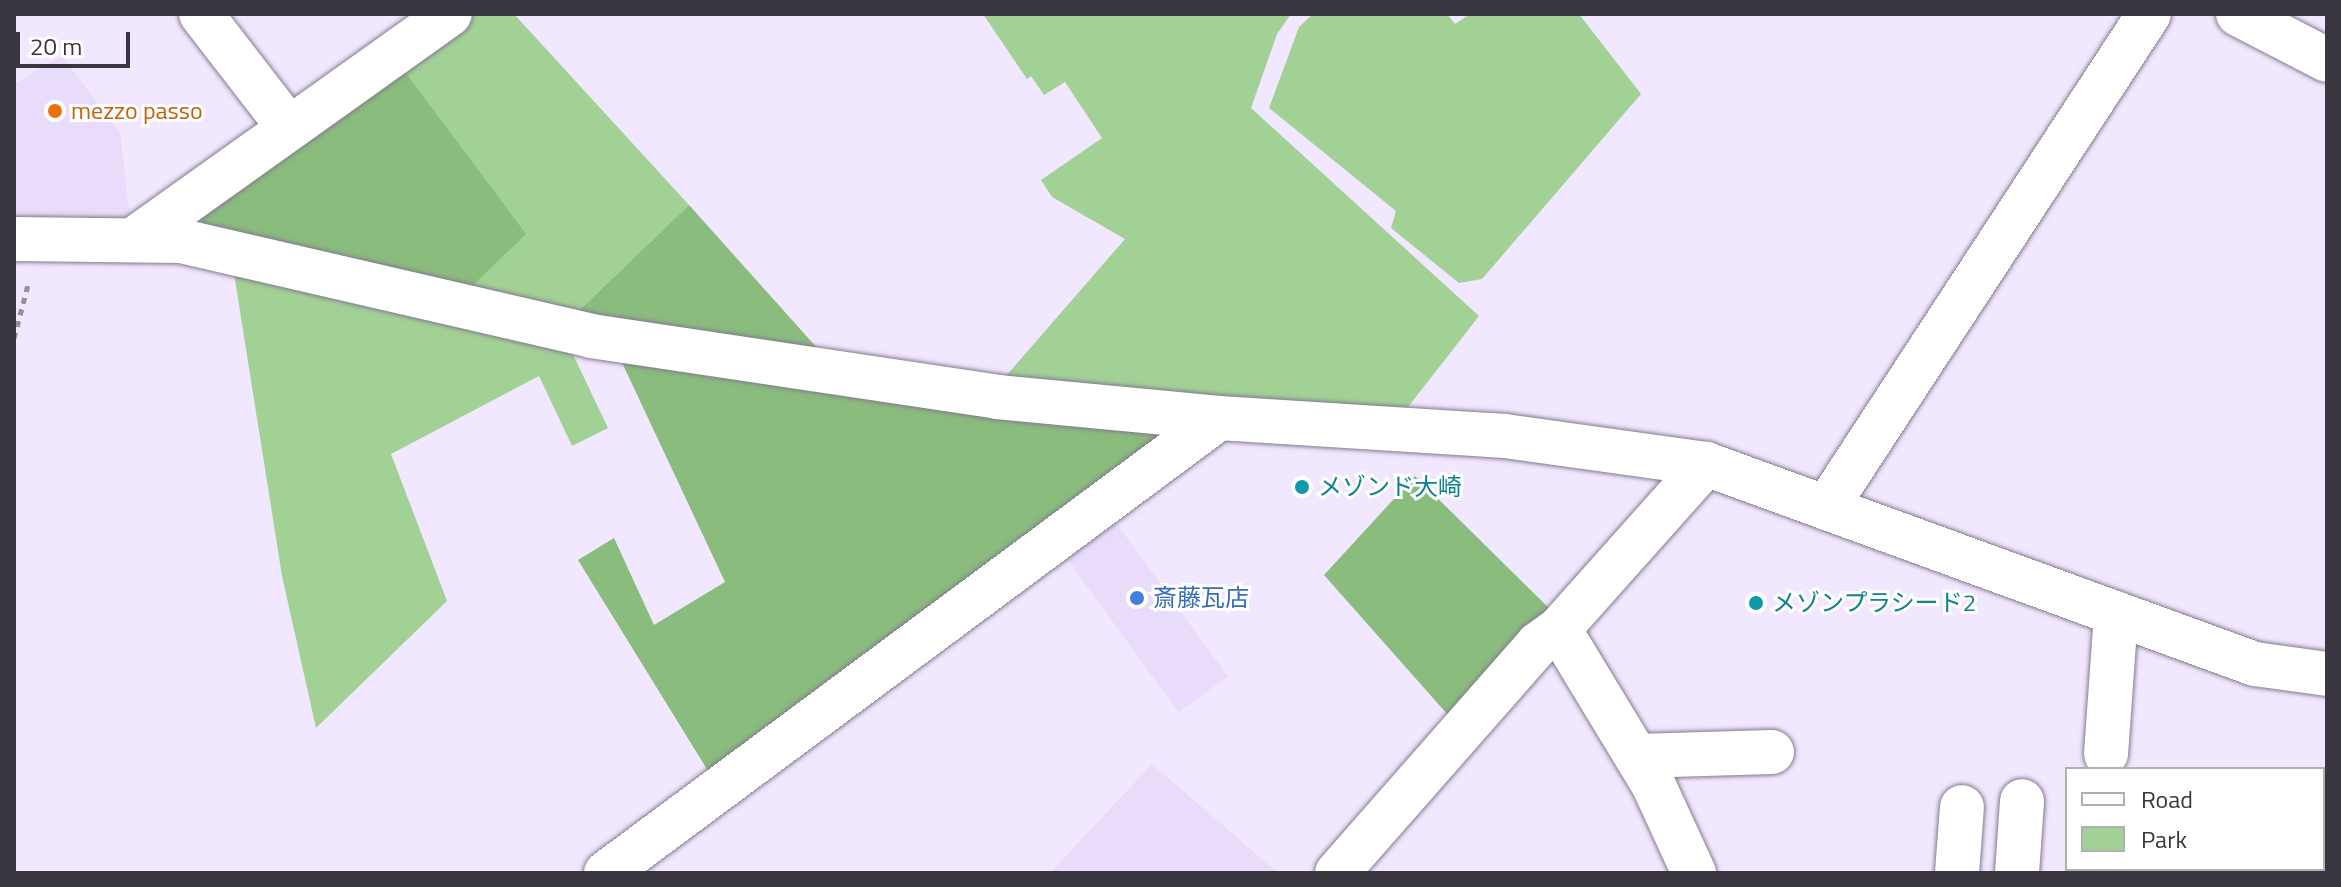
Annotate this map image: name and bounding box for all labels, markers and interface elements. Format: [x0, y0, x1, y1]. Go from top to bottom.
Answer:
scale bar [20, 16, 134, 66]
text: 20 m [30, 28, 82, 64]
place label: mezzo passo [71, 97, 203, 125]
marker: mezzo passo [46, 102, 64, 120]
place label: メゾンド大崎 [1318, 473, 1462, 501]
marker: メゾンド大崎 [1293, 478, 1311, 496]
place label: 斎藤瓦店 [1153, 584, 1249, 612]
marker: 斎藤瓦店 [1128, 589, 1146, 607]
place label: メゾンプラシード2 [1772, 589, 1977, 617]
marker: メゾンプラシード2 [1747, 594, 1765, 612]
legend [2065, 767, 2325, 871]
text: Road [2141, 781, 2193, 817]
text: Park [2141, 821, 2187, 857]

